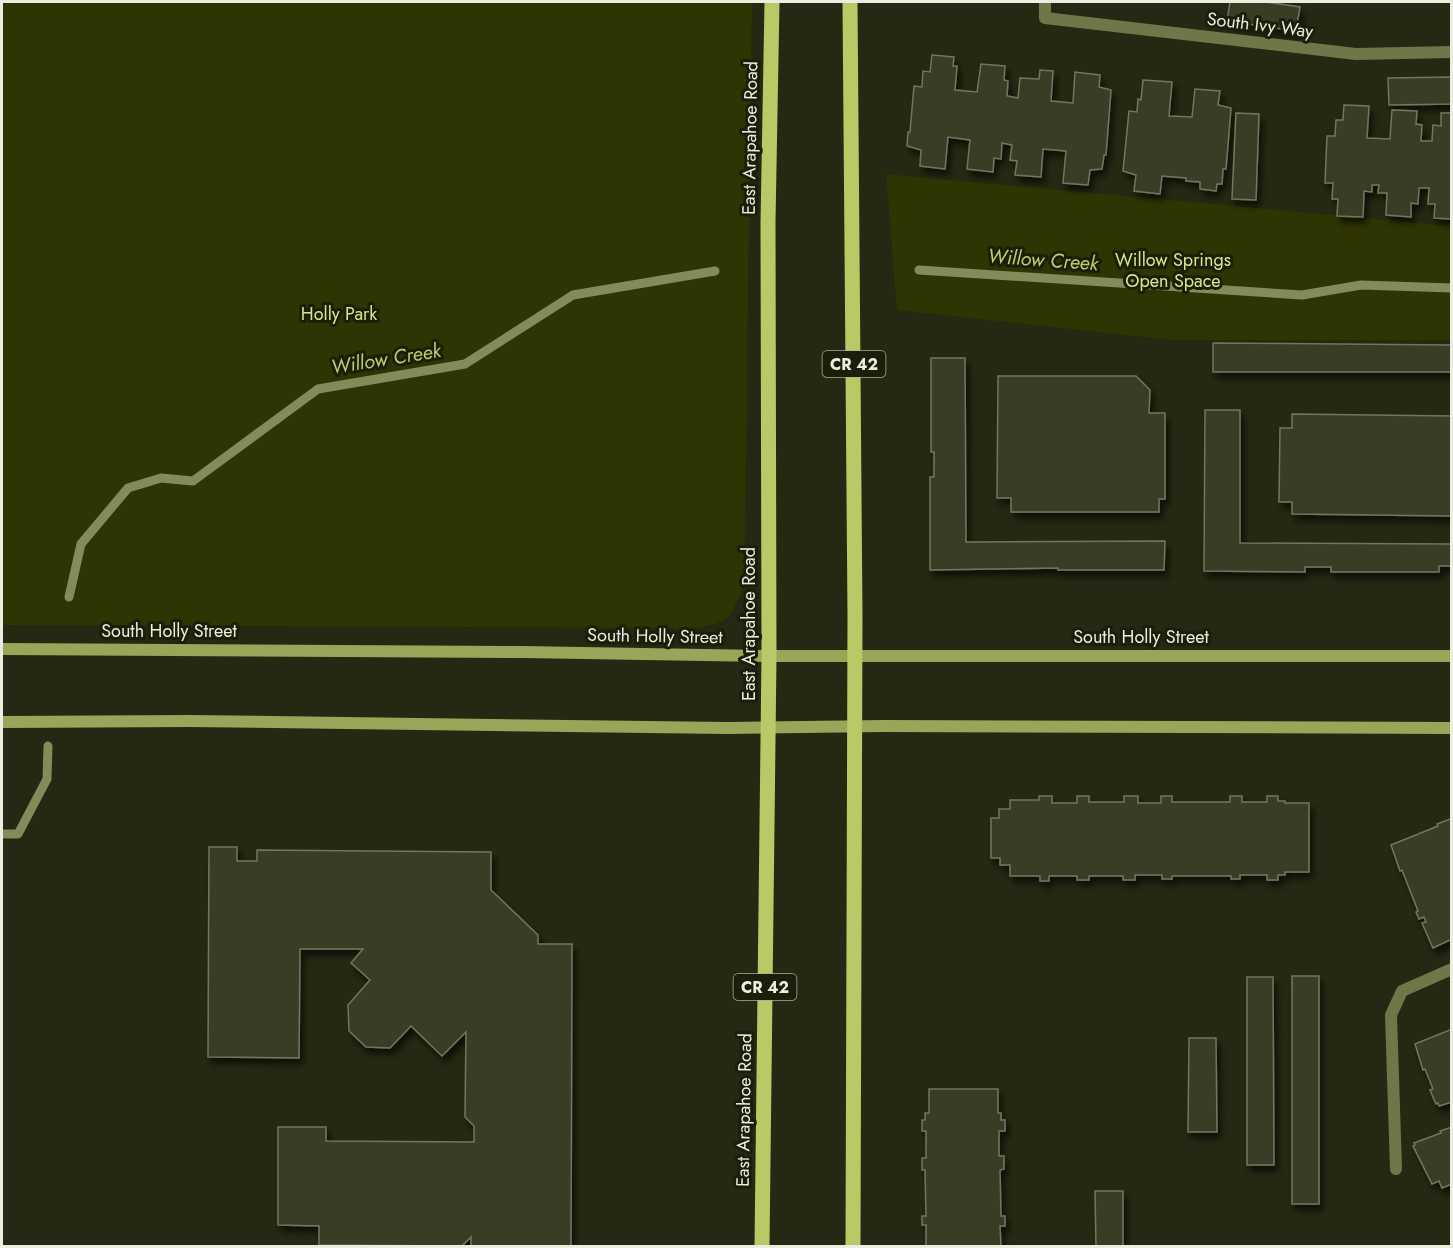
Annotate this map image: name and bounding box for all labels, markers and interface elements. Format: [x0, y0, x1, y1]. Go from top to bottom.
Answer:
street label: South Ivy Way [1205, 6, 1315, 44]
street label: East Arapahoe Road [736, 61, 764, 215]
water label: Willow Creek [987, 242, 1101, 278]
park label: Willow Springs Open Space [1115, 247, 1231, 294]
park label: Holly Park [301, 301, 377, 327]
water label: Willow Creek [329, 336, 444, 382]
road number: CR 42 [822, 351, 886, 377]
street label: East Arapahoe Road [736, 547, 762, 701]
street label: South Holly Street [101, 618, 237, 644]
street label: South Holly Street [587, 622, 724, 650]
street label: South Holly Street [1073, 624, 1209, 650]
road number: CR 42 [734, 974, 796, 1000]
street label: East Arapahoe Road [730, 1033, 758, 1187]

